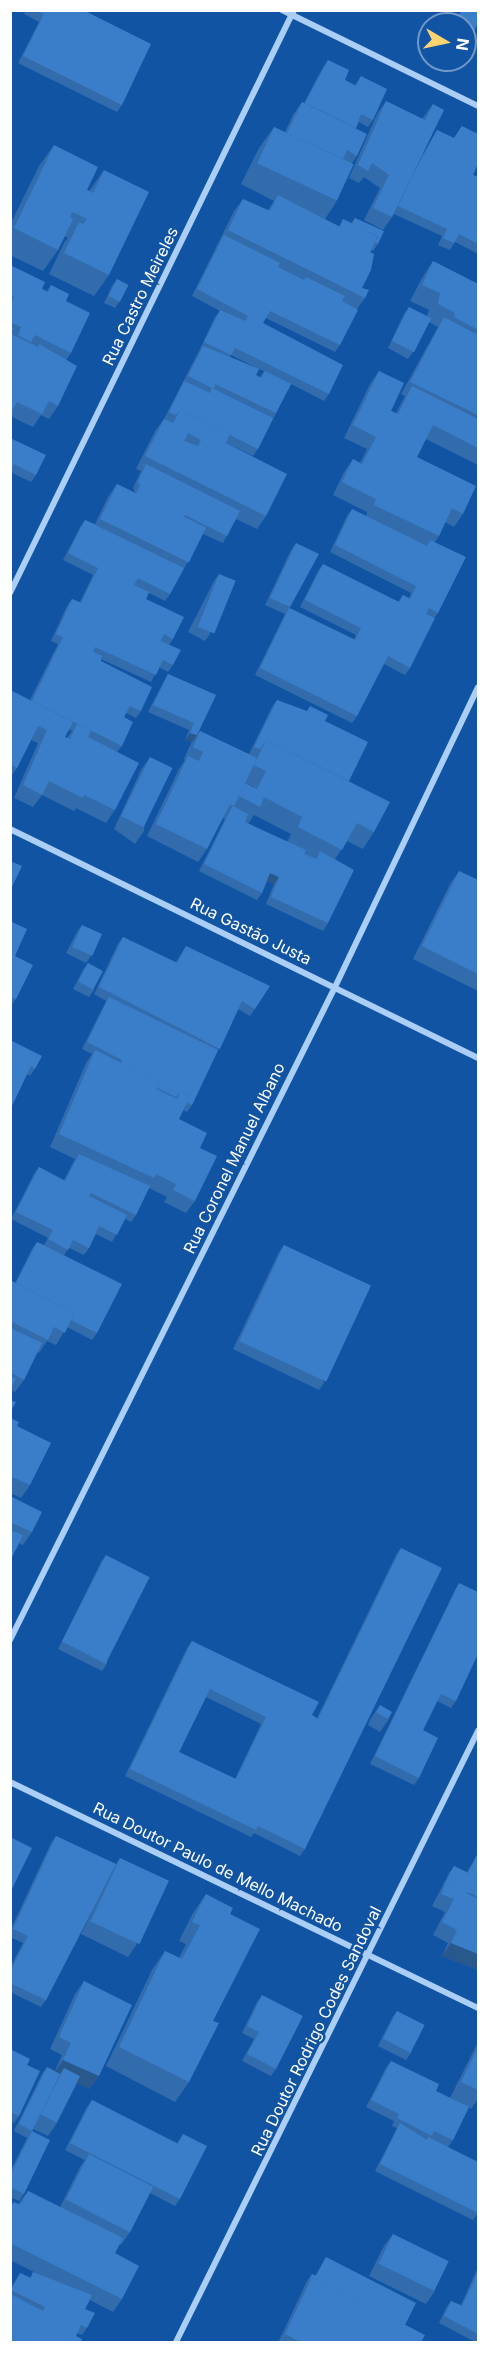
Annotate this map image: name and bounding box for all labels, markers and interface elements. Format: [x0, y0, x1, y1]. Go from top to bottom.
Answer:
north arrow [417, 12, 477, 72]
text: N [452, 37, 474, 52]
street label: Rua Castro Meireles [98, 224, 182, 368]
street label: Rua Gastão Justa [187, 893, 315, 969]
street label: Rua Coronel Manuel Albano [179, 1059, 289, 1257]
street label: Rua Doutor Paulo de Mello Machado [90, 1798, 346, 1936]
street label: Rua Doutor Rodrigo Codes Sandoval [247, 1903, 385, 2159]

